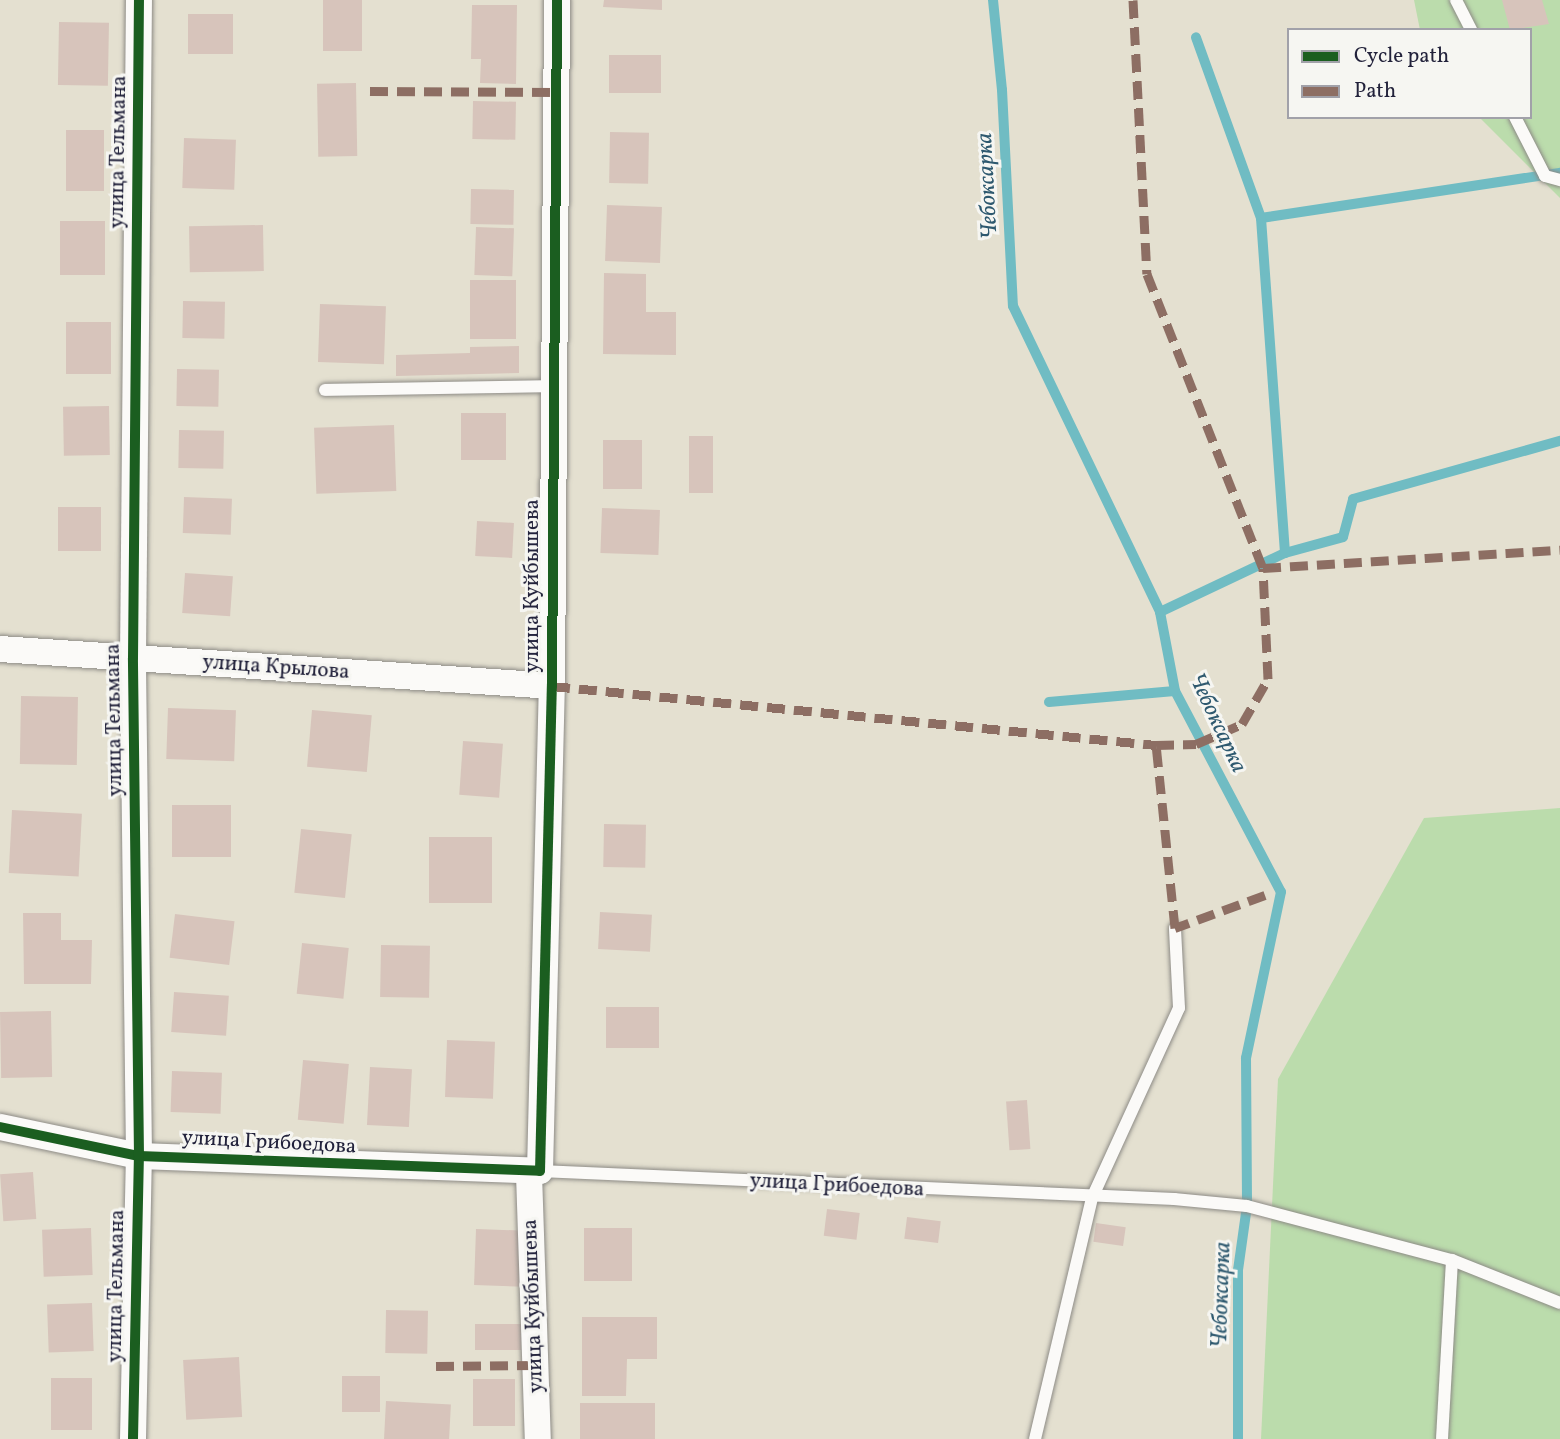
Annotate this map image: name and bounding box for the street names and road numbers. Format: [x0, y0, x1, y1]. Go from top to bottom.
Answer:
street label: улица Тельмана [105, 75, 133, 229]
street label: улица Куйбышева [520, 499, 546, 673]
street label: улица Тельмана [101, 643, 129, 797]
street label: улица Крылова [202, 650, 350, 686]
street label: улица Грибоедова [181, 1126, 357, 1160]
street label: улица Грибоедова [749, 1169, 925, 1203]
street label: улица Тельмана [103, 1209, 131, 1363]
street label: улица Куйбышева [518, 1219, 550, 1393]

